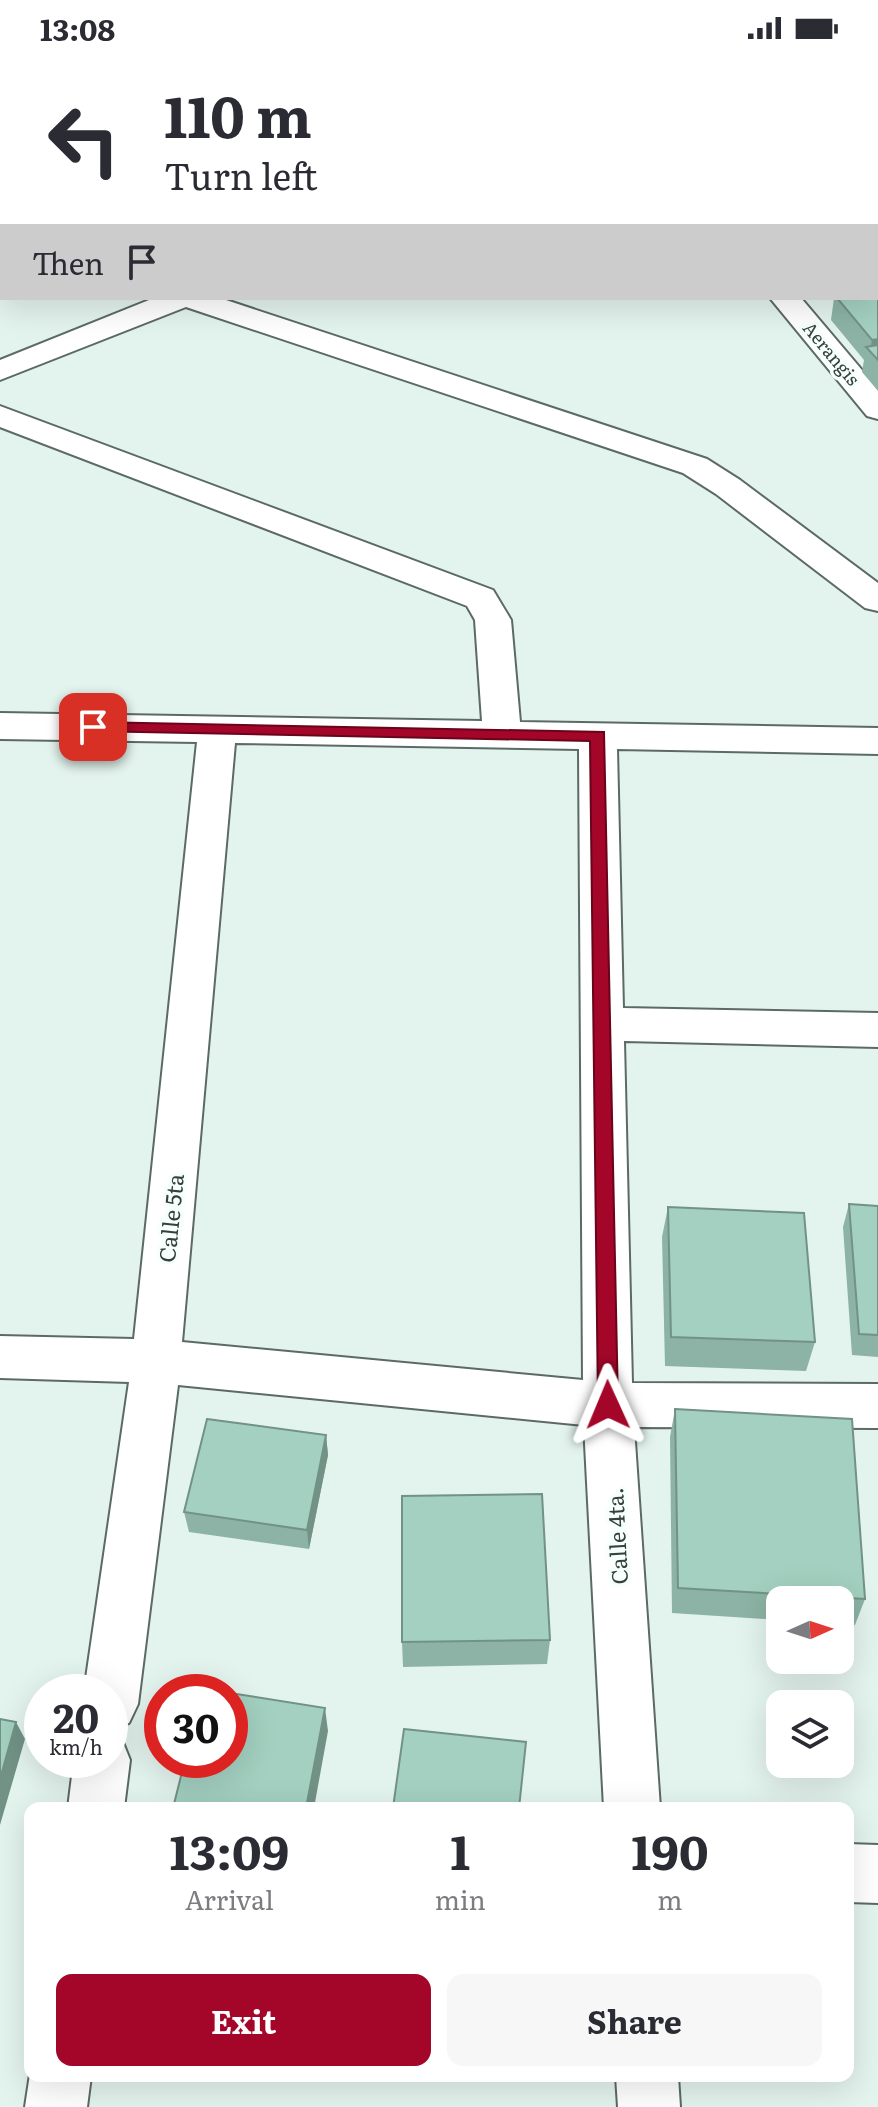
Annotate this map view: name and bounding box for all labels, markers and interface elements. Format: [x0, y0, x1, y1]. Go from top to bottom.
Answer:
text: 13:08 [40, 6, 115, 50]
text: 110 m [164, 72, 312, 155]
icon: left [32, 88, 136, 192]
text: Turn left [164, 148, 318, 201]
text: Then [32, 240, 104, 284]
icon: arrive [120, 240, 164, 284]
street label: Aerangis [797, 315, 867, 391]
pin [59, 693, 127, 761]
icon: arrive [71, 705, 115, 749]
street label: Calle 5ta [149, 1172, 191, 1264]
position arrow [566, 1363, 650, 1447]
street label: Calle 4ta. [597, 1487, 635, 1585]
north arrow [766, 1586, 854, 1674]
map controls [766, 1586, 854, 1778]
speed limit sign: 30 [144, 1674, 248, 1778]
text: 20 [53, 1686, 99, 1745]
button: layers [766, 1690, 854, 1778]
text: km/h [49, 1731, 103, 1761]
text: 13:09 [170, 1814, 289, 1885]
text: 1 [450, 1814, 470, 1885]
text: 190 [631, 1814, 708, 1885]
text: Arrival [185, 1879, 274, 1918]
text: min [435, 1879, 486, 1918]
text: m [657, 1879, 683, 1918]
button: Exit [56, 1974, 431, 2066]
button: Share [447, 1974, 822, 2066]

